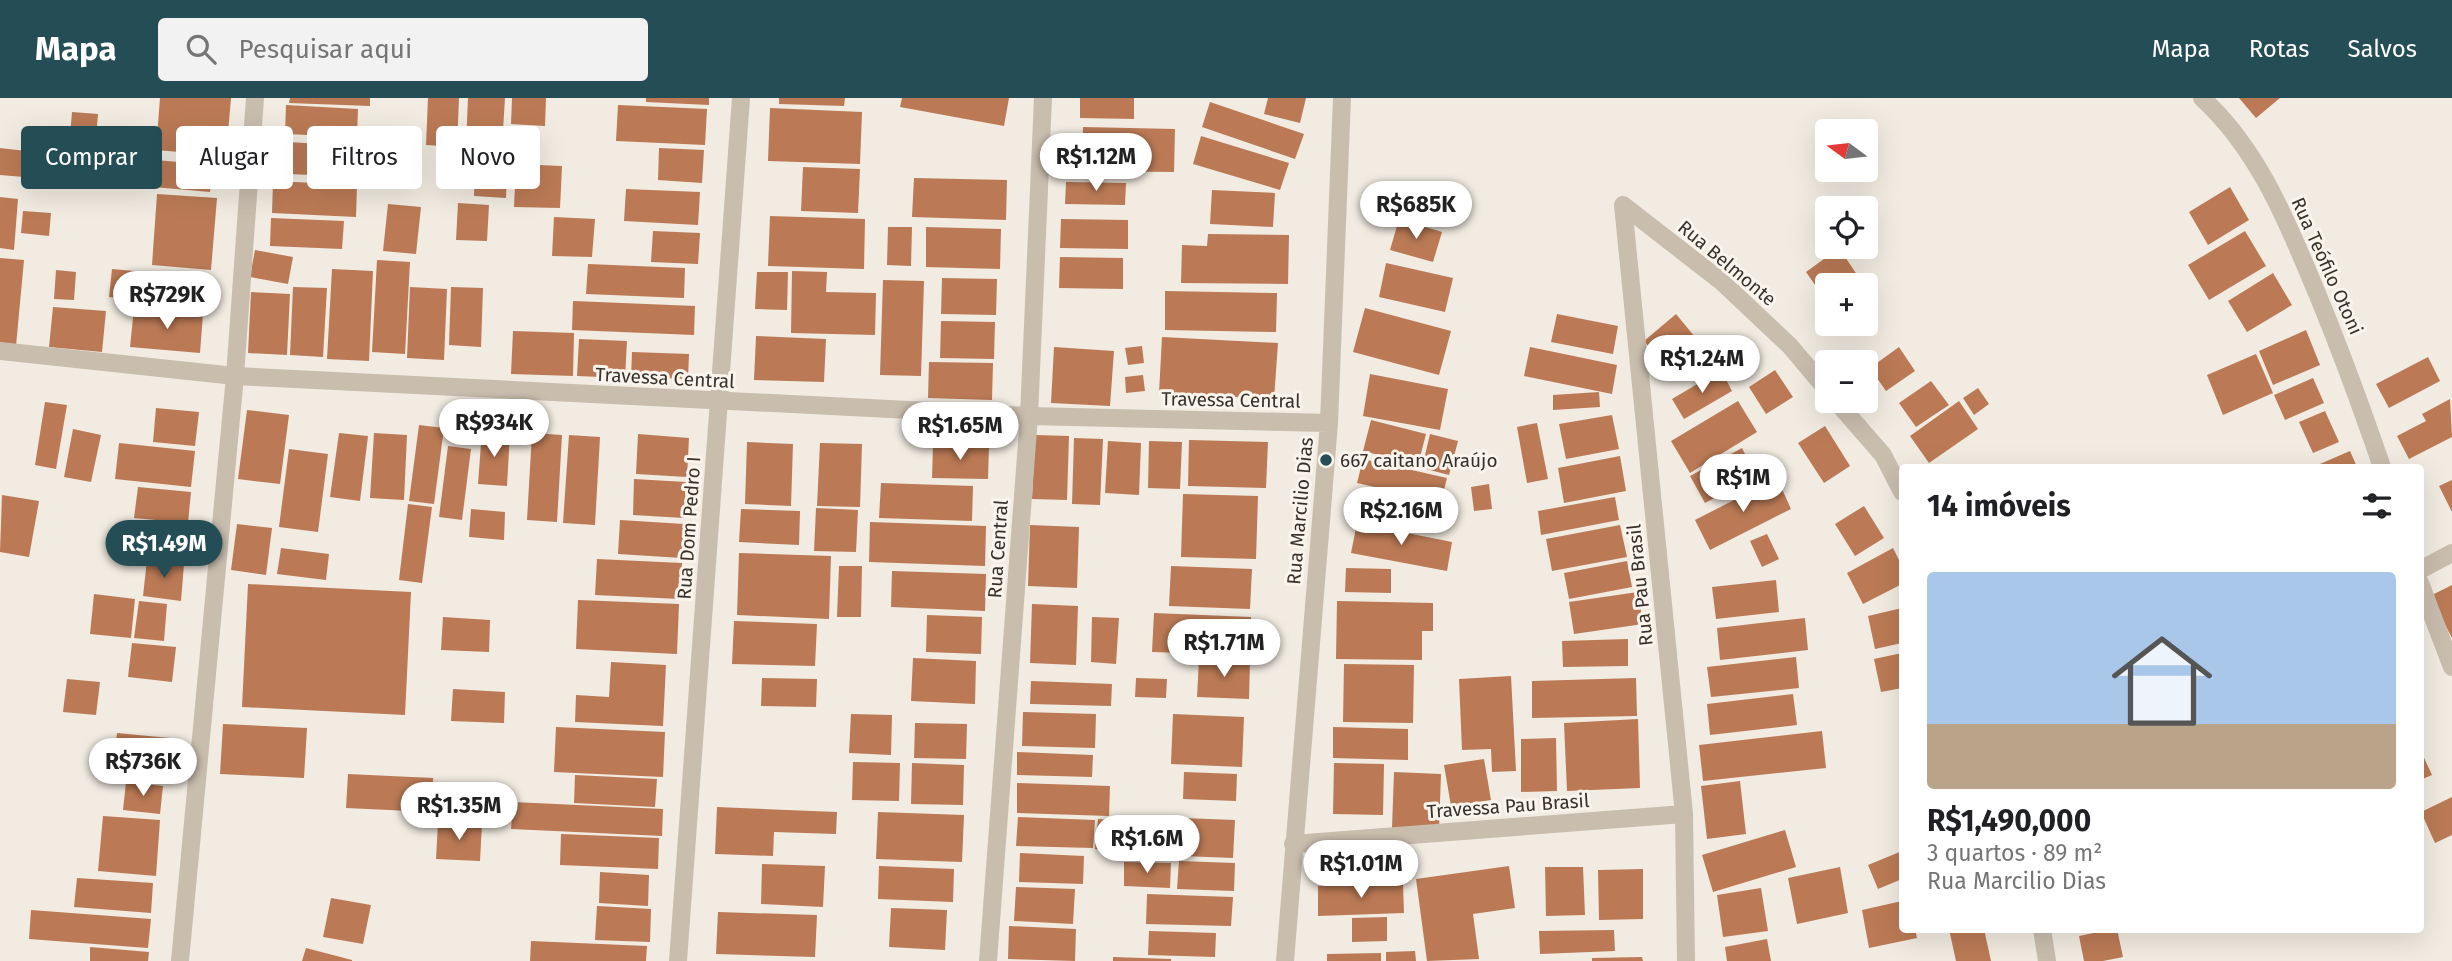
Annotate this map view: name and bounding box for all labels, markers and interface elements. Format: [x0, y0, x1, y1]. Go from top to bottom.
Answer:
search box [158, 18, 648, 81]
text: Mapa [35, 29, 116, 69]
icon: search [182, 30, 220, 68]
text: Pesquisar aqui [238, 34, 412, 65]
text: Mapa [2152, 35, 2211, 63]
text: Rotas [2249, 35, 2309, 63]
text: Salvos [2347, 35, 2417, 63]
north arrow [1815, 119, 1878, 182]
map controls [1815, 119, 1878, 413]
chip: Comprar [21, 126, 162, 189]
chip: Alugar [176, 126, 293, 189]
chip: Filtros [307, 126, 422, 189]
chip: Novo [436, 126, 540, 189]
pin: R$1.12M [1031, 134, 1161, 193]
text: R$1.12M [1056, 142, 1136, 170]
pin: R$685K [1359, 181, 1473, 241]
text: R$685K [1376, 190, 1456, 218]
street label: Rua Teófilo Otoni [2286, 194, 2368, 338]
button: locate [1815, 196, 1878, 259]
street label: Rua Belmonte [1673, 215, 1781, 311]
pin: R$729K [110, 272, 224, 331]
button: + [1815, 273, 1878, 336]
text: R$729K [129, 280, 205, 308]
pin: R$1.24M [1637, 336, 1767, 395]
text: R$1.24M [1660, 344, 1744, 372]
button: − [1815, 350, 1878, 413]
street label: Travessa Central [595, 363, 736, 393]
street label: Travessa Central [1161, 387, 1301, 413]
pin: R$934K [437, 400, 551, 459]
pin: R$1.65M [895, 402, 1025, 462]
text: R$934K [455, 408, 533, 436]
text: R$1.65M [917, 411, 1003, 439]
street label: Rua Marcilio Dias [1282, 436, 1318, 586]
place label: 667 caitano Araújo [1340, 449, 1498, 472]
marker: 667 caitano Araújo [1318, 452, 1334, 468]
pin: R$1M [1702, 454, 1784, 514]
street label: Rua Dom Pedro I [673, 456, 705, 600]
text: R$1M [1716, 463, 1770, 491]
icon: filters [2358, 487, 2396, 525]
pin: R$2.16M [1336, 488, 1466, 547]
text: 14 imóveis [1927, 488, 2071, 524]
text: R$2.16M [1359, 496, 1443, 524]
street label: Rua Central [983, 498, 1013, 599]
pin: R$1.49M [99, 520, 229, 580]
street label: Rua Pau Brasil [1622, 522, 1658, 647]
text: R$1.49M [122, 529, 206, 557]
icon: home [2099, 618, 2225, 744]
pin: R$1.71M [1159, 620, 1289, 679]
text: R$1.71M [1183, 628, 1265, 656]
pin: R$736K [86, 738, 200, 798]
text: R$736K [105, 747, 181, 775]
pin: R$1.35M [394, 782, 524, 842]
street label: Travessa Pau Brasil [1426, 789, 1590, 823]
text: R$1.35M [417, 791, 501, 819]
text: R$1,490,000 [1927, 803, 2091, 839]
pin: R$1.6M [1090, 816, 1204, 875]
text: R$1.6M [1111, 824, 1183, 852]
text: 3 quartos · 89 m² [1927, 839, 2102, 867]
pin: R$1.01M [1296, 840, 1426, 900]
text: R$1.01M [1319, 849, 1403, 877]
text: Rua Marcilio Dias [1927, 867, 2106, 895]

